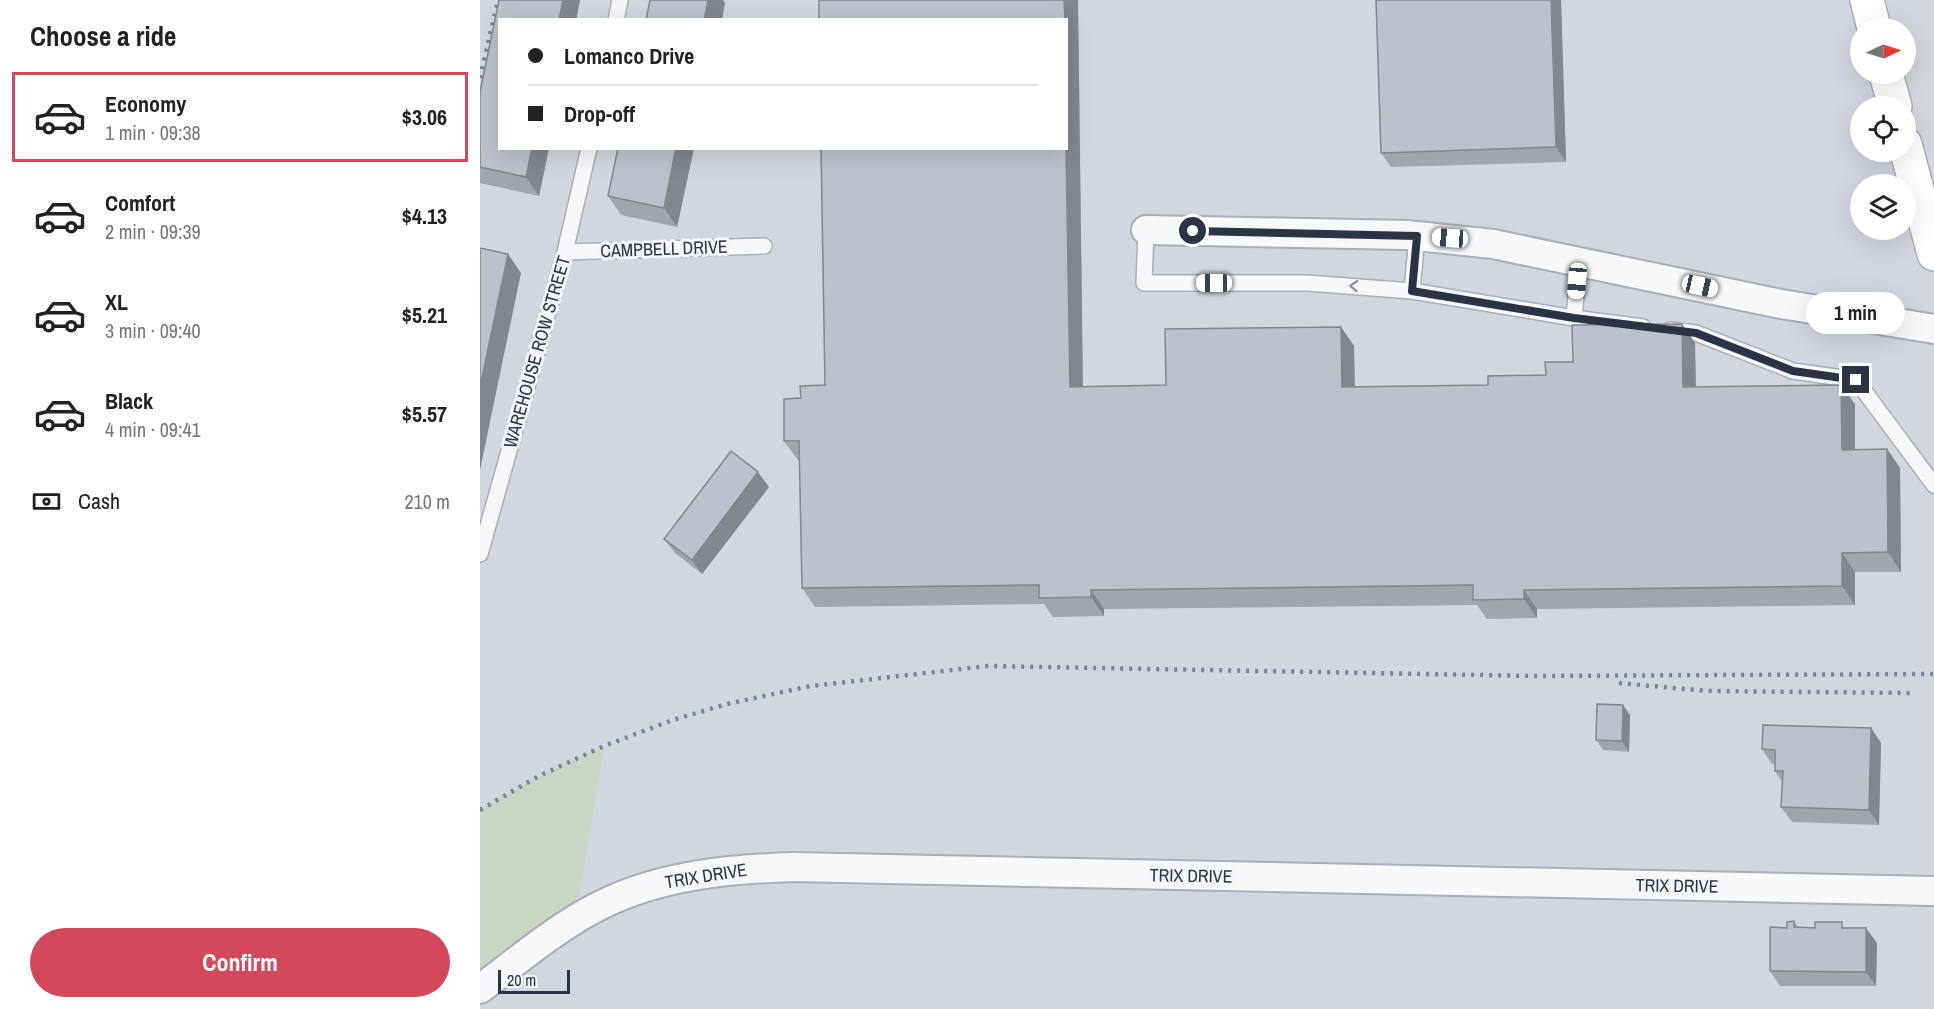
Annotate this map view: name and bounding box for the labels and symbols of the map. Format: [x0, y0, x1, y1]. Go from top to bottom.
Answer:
north arrow [1850, 18, 1916, 84]
route start [1179, 217, 1206, 244]
car [1431, 228, 1469, 248]
street label: CAMPBELL DRIVE [600, 234, 728, 263]
street label: WAREHOUSE ROW STREET [497, 253, 576, 451]
car [1566, 262, 1588, 300]
car [1680, 273, 1720, 299]
car [1196, 274, 1232, 292]
one-way arrow [1349, 280, 1358, 293]
callout: 1 min [1806, 293, 1906, 335]
route end [1842, 366, 1869, 393]
street label: TRIX DRIVE [663, 857, 749, 894]
street label: TRIX DRIVE [1149, 862, 1233, 889]
street label: TRIX DRIVE [1635, 872, 1719, 899]
scale bar [498, 967, 570, 994]

